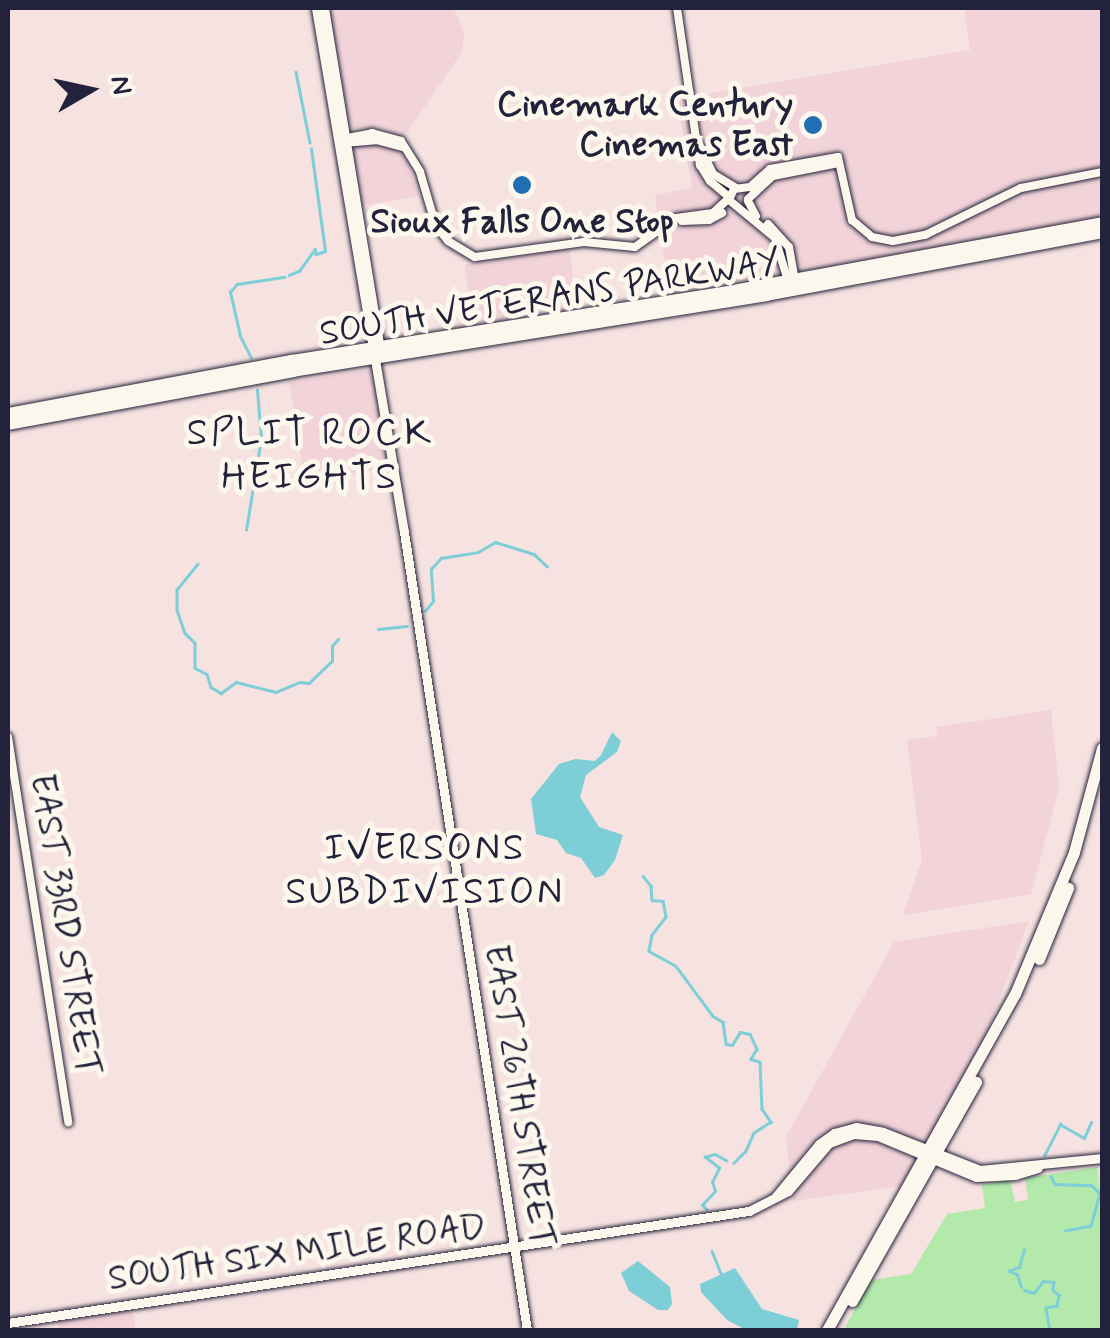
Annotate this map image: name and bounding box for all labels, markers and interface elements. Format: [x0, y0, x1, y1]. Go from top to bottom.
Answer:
north arrow [40, 40, 140, 140]
text: N [100, 73, 140, 97]
place label: Cinemark Century Cinemas East [493, 84, 793, 166]
marker: Cinemark Century Cinemas East [802, 114, 824, 136]
marker: Sioux Falls One Stop [511, 174, 533, 196]
place label: Sioux Falls One Stop [376, 201, 668, 243]
street label: SOUTH VETERANS PARKWAY [320, 241, 780, 355]
district label: SPLIT ROCK HEIGHTS [192, 411, 428, 500]
street label: EAST 33RD STREET [20, 769, 110, 1081]
district label: IVERSONS SUBDIVISION [290, 826, 560, 916]
street label: EAST 26TH STREET [474, 940, 564, 1252]
street label: SOUTH SIX MILE ROAD [106, 1206, 488, 1300]

